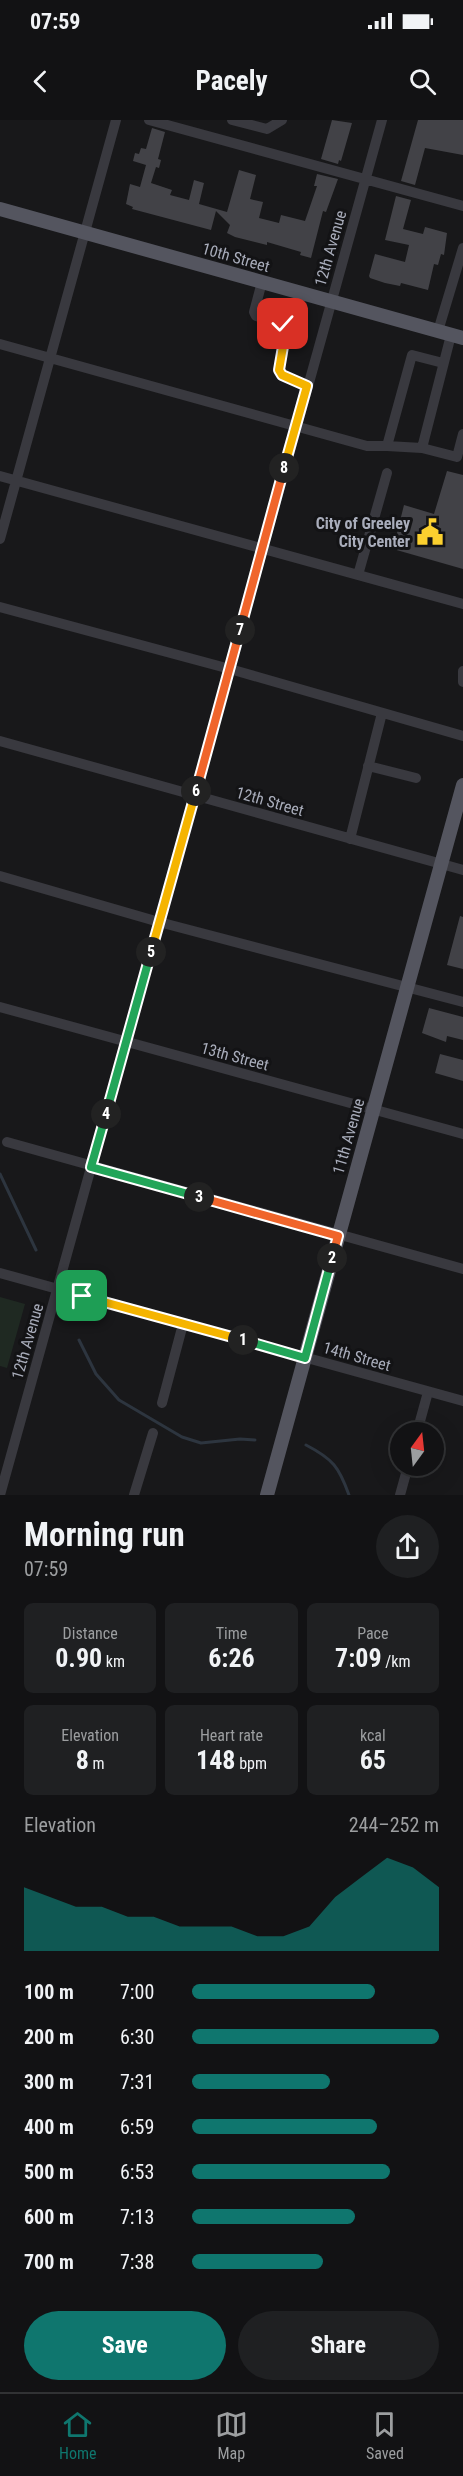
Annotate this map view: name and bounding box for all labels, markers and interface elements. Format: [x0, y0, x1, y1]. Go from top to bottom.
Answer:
text: 07:59 [30, 9, 81, 34]
icon: back [24, 65, 57, 98]
text: Pacely [195, 65, 268, 97]
icon: search [406, 65, 439, 98]
street label: 12th Avenue [311, 208, 350, 288]
street label: 10th Street [200, 239, 272, 276]
pin [257, 298, 308, 349]
icon: check [266, 307, 299, 340]
pin: 8 [269, 453, 299, 483]
text: 8 [280, 458, 288, 477]
place label: City of Greeley City Center [316, 514, 410, 551]
public building icon: City of Greeley City Center [415, 517, 445, 547]
pin: 7 [225, 615, 255, 645]
text: 7 [236, 620, 244, 639]
pin: 6 [181, 776, 211, 806]
text: 6 [192, 781, 200, 800]
street label: 12th Street [234, 783, 306, 820]
pin: 5 [136, 937, 166, 967]
text: 5 [147, 942, 155, 961]
street label: 13th Street [199, 1038, 271, 1075]
street label: 11th Avenue [329, 1096, 368, 1176]
pin: 4 [91, 1099, 121, 1129]
text: 4 [102, 1104, 110, 1123]
pin: 3 [184, 1182, 214, 1212]
text: 3 [195, 1187, 203, 1206]
pin: 2 [317, 1243, 347, 1273]
text: 2 [328, 1248, 336, 1267]
pin [56, 1270, 107, 1321]
icon: arrive [65, 1279, 98, 1312]
street label: 12th Avenue [8, 1301, 47, 1381]
pin: 1 [228, 1325, 258, 1355]
text: 1 [239, 1330, 247, 1349]
street label: 14th Street [321, 1338, 393, 1375]
north arrow [390, 1422, 444, 1476]
map controls [390, 1422, 444, 1476]
text: Morning run [24, 1515, 185, 1554]
button: share [376, 1515, 439, 1578]
text: 07:59 [24, 1557, 68, 1581]
text: Distance [63, 1624, 118, 1643]
text: Time [216, 1624, 247, 1643]
text: Pace [357, 1624, 388, 1643]
text: 0.90 [55, 1643, 102, 1673]
text: 6:26 [208, 1643, 255, 1673]
text: 7:09 [335, 1643, 382, 1673]
text: km [102, 1652, 125, 1671]
text: /km [382, 1652, 411, 1671]
text: Elevation [61, 1726, 119, 1745]
text: Heart rate [200, 1726, 263, 1745]
text: kcal [360, 1726, 386, 1745]
text: 8 [76, 1745, 89, 1775]
text: 148 [196, 1745, 235, 1775]
text: 65 [360, 1745, 386, 1775]
text: m [89, 1754, 105, 1773]
text: bpm [235, 1754, 267, 1773]
text: Elevation [24, 1813, 96, 1837]
text: 244–252 m [349, 1813, 439, 1837]
text: 100 m [24, 1980, 74, 2004]
text: 7:00 [120, 1980, 154, 2004]
text: 200 m [24, 2025, 74, 2049]
text: 6:30 [120, 2025, 154, 2049]
text: 300 m [24, 2070, 74, 2094]
text: 7:31 [120, 2070, 154, 2094]
text: 400 m [24, 2115, 74, 2139]
text: 6:59 [120, 2115, 154, 2139]
text: 500 m [24, 2160, 74, 2184]
text: 6:53 [120, 2160, 154, 2184]
text: 600 m [24, 2205, 74, 2229]
text: 7:13 [120, 2205, 154, 2229]
text: 700 m [24, 2250, 74, 2274]
text: 7:38 [120, 2250, 154, 2274]
button: Save [24, 2311, 226, 2380]
button: Share [238, 2311, 439, 2380]
tab: Home [59, 2408, 97, 2463]
tab: Map [215, 2408, 248, 2463]
tab: Saved [366, 2408, 404, 2463]

